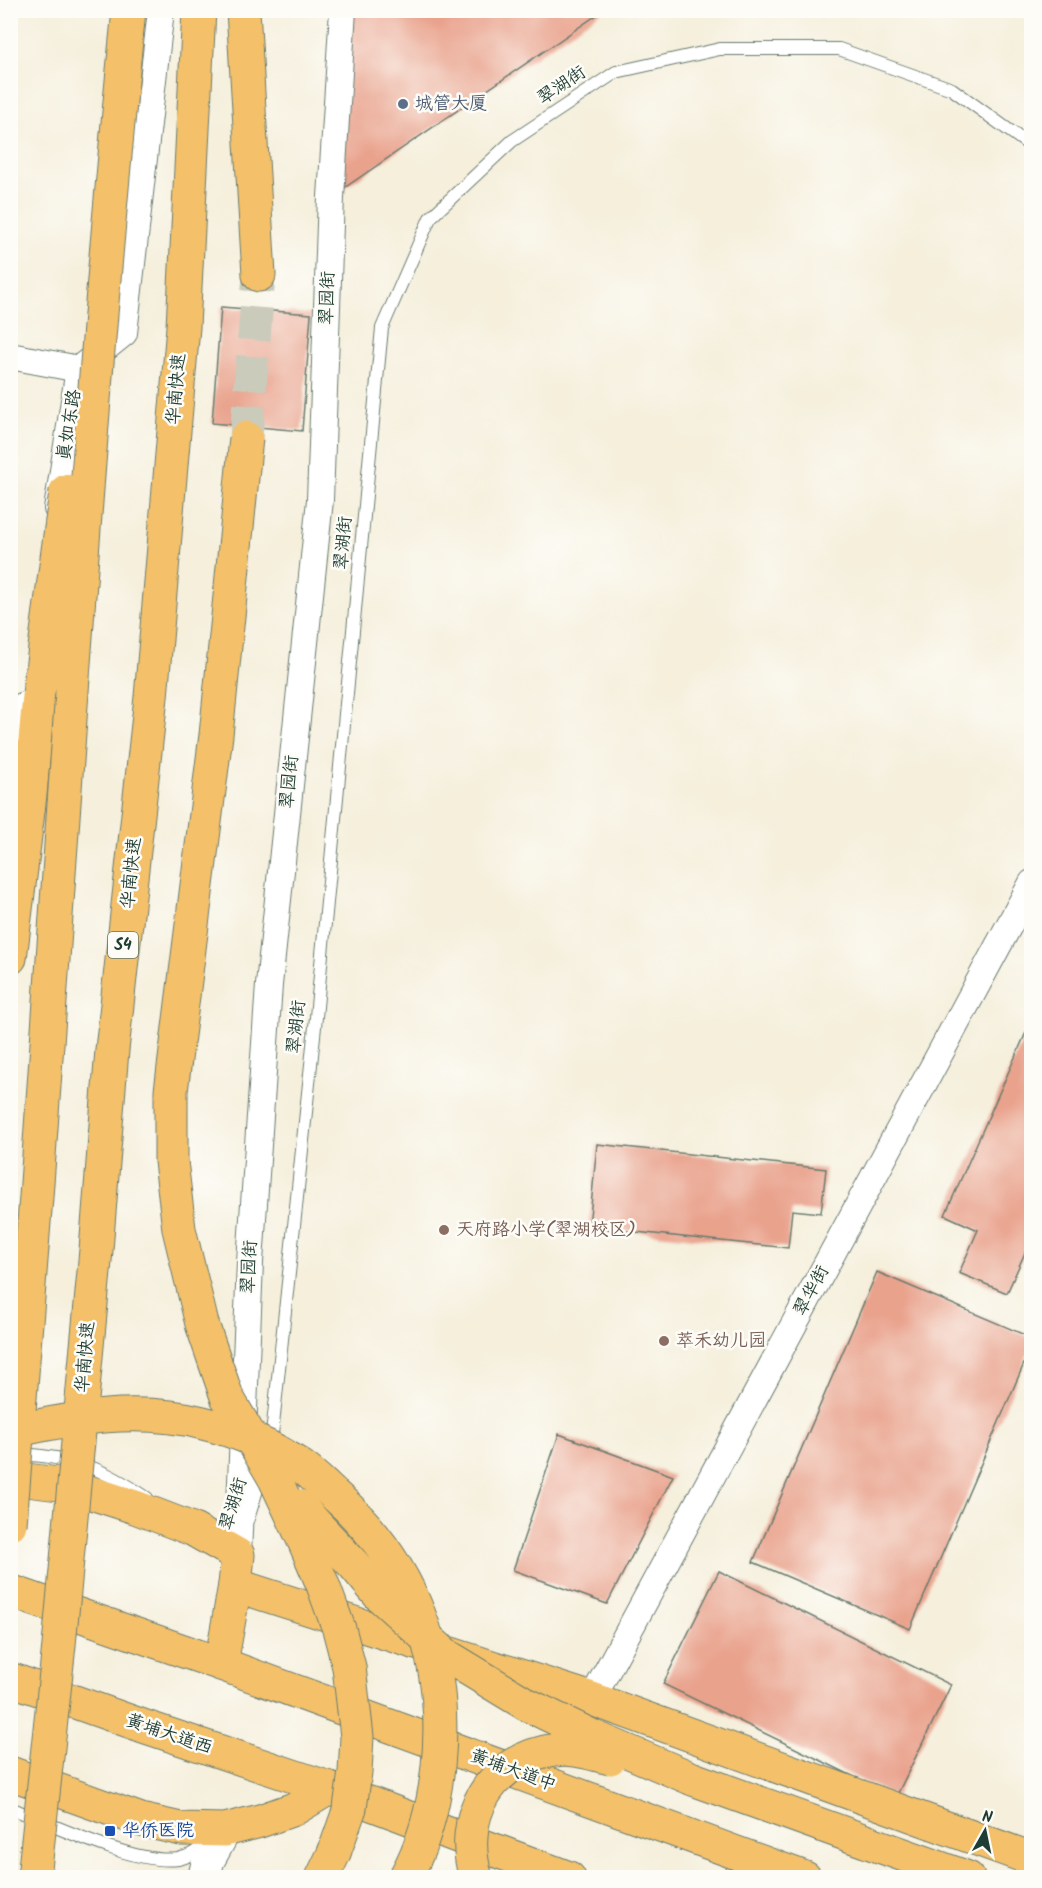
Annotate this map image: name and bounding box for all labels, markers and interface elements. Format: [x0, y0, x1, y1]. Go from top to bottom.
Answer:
street label: 翠湖街 [532, 59, 592, 113]
place label: 城管大厦 [415, 90, 487, 119]
marker: 城管大厦 [396, 97, 410, 111]
street label: 翠园街 [313, 271, 343, 325]
street label: 华南快速 [159, 352, 195, 426]
street label: 真如东路 [50, 387, 90, 463]
street label: 翠湖街 [327, 515, 361, 571]
street label: 翠园街 [273, 754, 307, 810]
street label: 华南快速 [114, 836, 150, 910]
road number: S4 [108, 932, 138, 958]
street label: 翠湖街 [280, 999, 314, 1055]
place label: 天府路小学(翠湖校区) [456, 1216, 636, 1245]
marker: 天府路小学(翠湖校区) [437, 1223, 451, 1237]
street label: 翠园街 [234, 1239, 266, 1295]
street label: 翠华街 [787, 1260, 837, 1322]
street label: 华南快速 [68, 1320, 104, 1394]
place label: 萃禾幼儿园 [676, 1327, 766, 1356]
marker: 萃禾幼儿园 [657, 1334, 671, 1348]
street label: 翠湖街 [212, 1474, 256, 1534]
street label: 黄埔大道西 [122, 1707, 216, 1763]
street label: 黄埔大道中 [466, 1742, 560, 1800]
north arrow [955, 1801, 1015, 1861]
text: N [980, 1805, 994, 1831]
place label: 华侨医院 [122, 1817, 194, 1846]
marker: 华侨医院 [103, 1824, 117, 1838]

